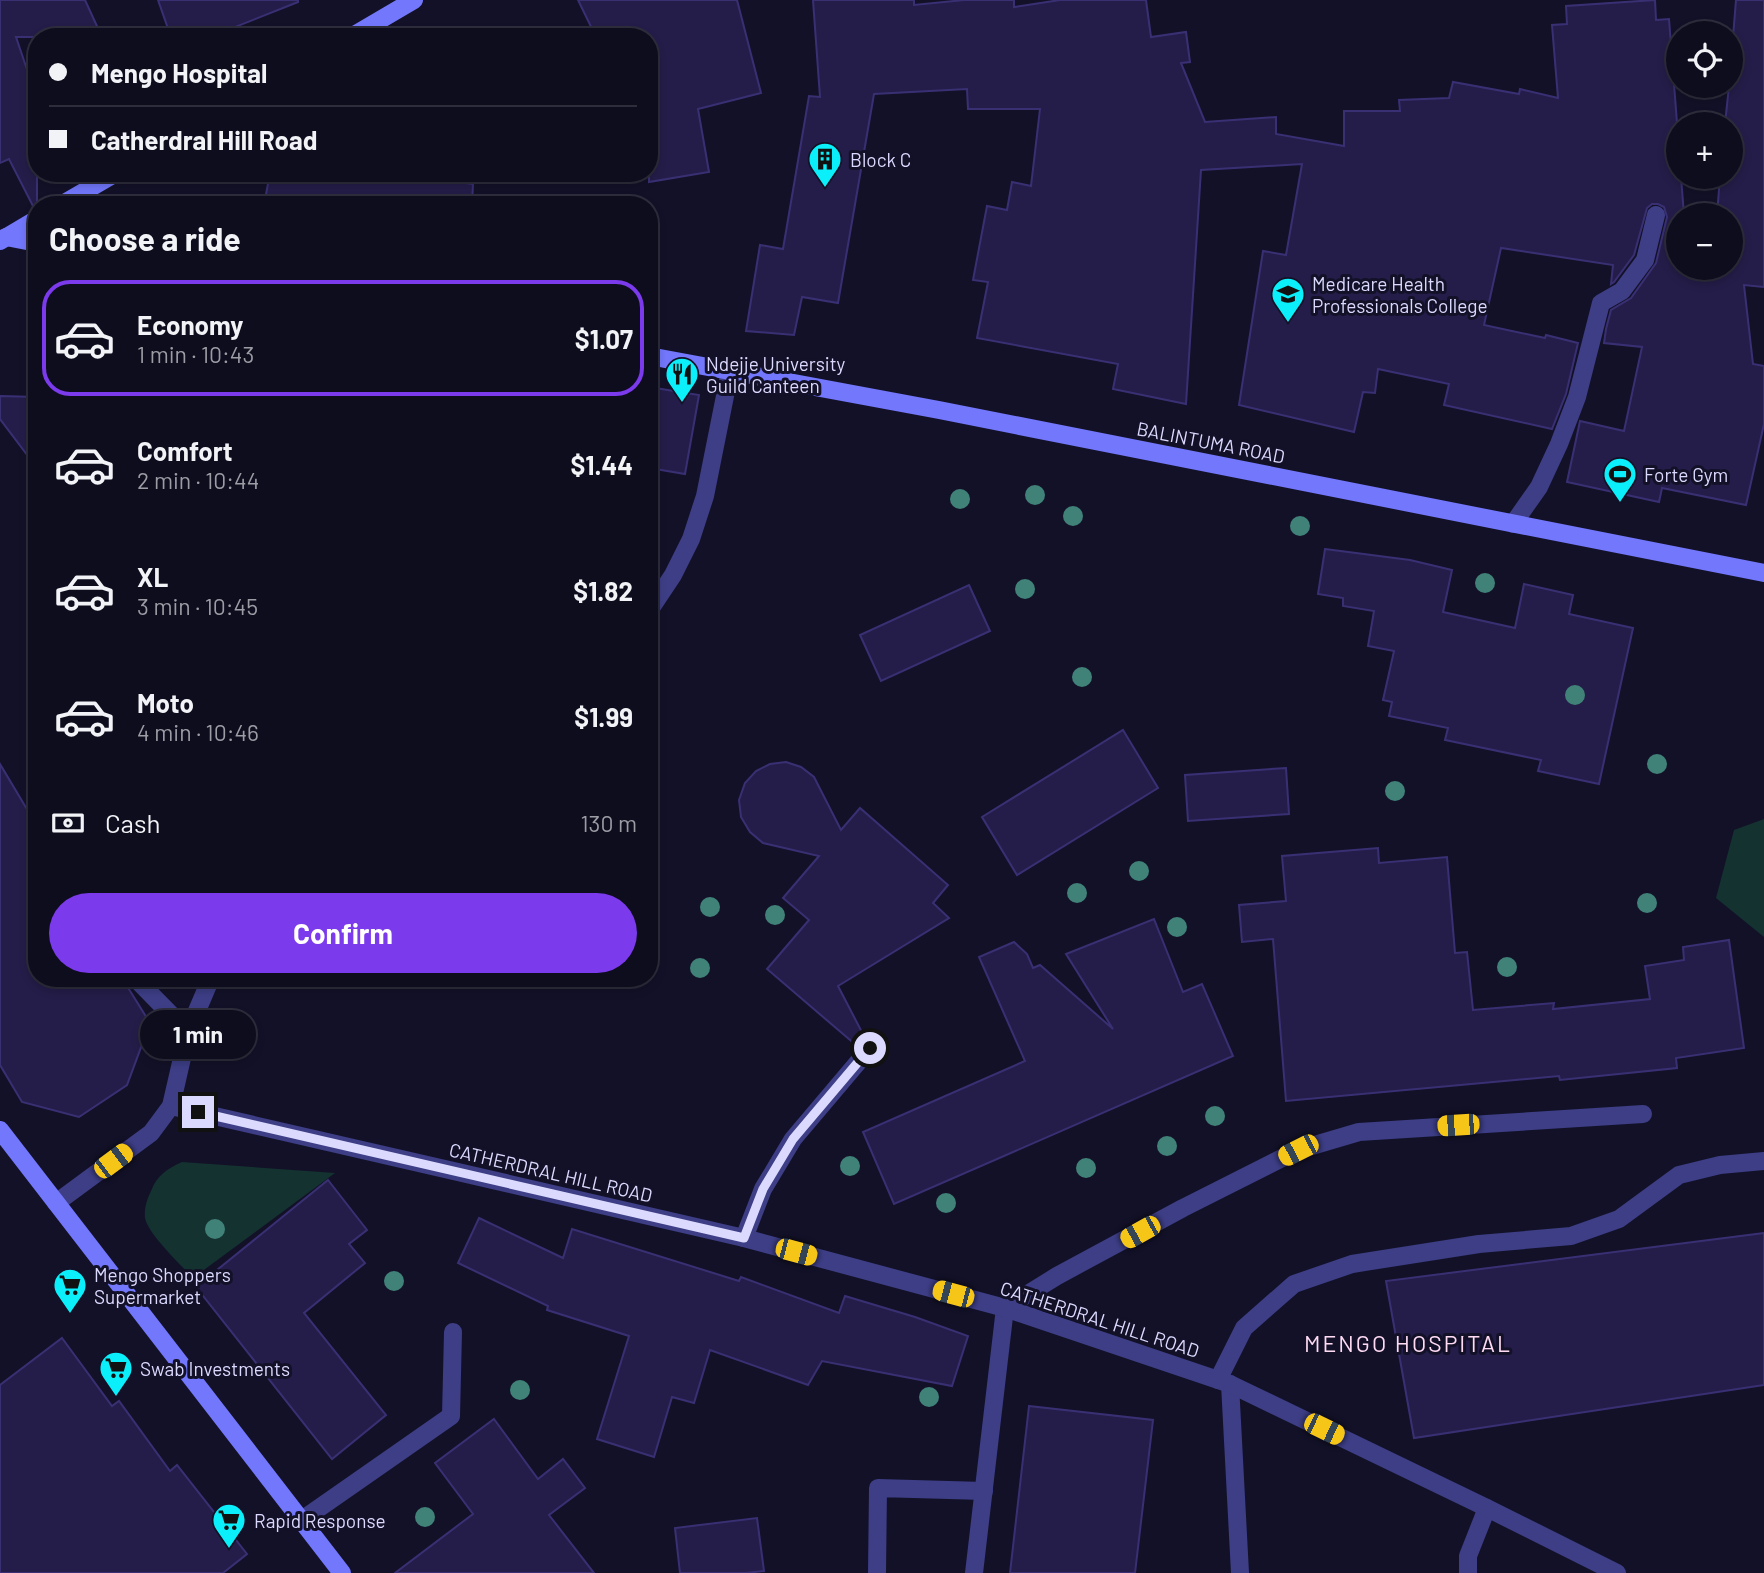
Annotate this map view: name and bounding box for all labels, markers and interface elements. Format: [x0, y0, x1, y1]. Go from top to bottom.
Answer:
map controls [1666, 21, 1743, 280]
button: locate [1666, 21, 1743, 98]
text: Mengo Hospital [91, 57, 267, 88]
button: + [1666, 112, 1743, 189]
text: Catherdral Hill Road [91, 124, 317, 155]
building icon: Block C [806, 140, 844, 189]
place label: Block C [850, 148, 911, 171]
button: − [1666, 203, 1743, 280]
text: Choose a ride [49, 219, 241, 257]
place label: Medicare Health Professionals College [1312, 272, 1488, 317]
school or university icon: Medicare Health Professionals College [1269, 275, 1307, 324]
icon: car [53, 307, 116, 370]
text: Economy [137, 309, 243, 340]
text: $1.07 [575, 323, 633, 354]
text: 1 min · 10:43 [137, 340, 254, 368]
place label: Ndejje University Guild Canteen [706, 352, 846, 397]
restaurant icon: Ndejje University Guild Canteen [663, 355, 701, 404]
street label: BALINTUMA ROAD [1135, 416, 1287, 468]
icon: car [53, 433, 116, 496]
text: Comfort [137, 435, 233, 466]
text: $1.44 [570, 449, 633, 480]
sports icon: Forte Gym [1601, 455, 1639, 504]
place label: Forte Gym [1644, 463, 1728, 486]
text: 2 min · 10:44 [137, 466, 259, 494]
icon: car [53, 559, 116, 622]
text: XL [137, 561, 168, 592]
text: $1.82 [573, 575, 633, 606]
text: 3 min · 10:45 [137, 592, 258, 620]
icon: car [53, 685, 116, 748]
text: Moto [137, 687, 194, 718]
text: $1.99 [574, 701, 633, 732]
text: 4 min · 10:46 [137, 718, 259, 746]
icon: cash [49, 804, 87, 842]
text: Cash [105, 807, 160, 838]
text: 130 m [580, 809, 637, 837]
button: Confirm [49, 893, 637, 973]
callout: 1 min [140, 1010, 256, 1060]
text: 1 min [173, 1020, 223, 1048]
route start [854, 1032, 886, 1064]
route end [182, 1096, 214, 1128]
car [1437, 1113, 1480, 1137]
car [1275, 1131, 1322, 1169]
street label: CATHERDRAL HILL ROAD [447, 1137, 655, 1207]
car [90, 1140, 137, 1182]
car [1117, 1213, 1164, 1251]
car [773, 1236, 820, 1268]
place label: Mengo Shoppers Supermarket [94, 1263, 231, 1308]
supermarket icon: Mengo Shoppers Supermarket [51, 1266, 89, 1315]
street label: CATHERDRAL HILL ROAD [998, 1276, 1202, 1362]
car [930, 1278, 977, 1310]
district label: MENGO HOSPITAL [1304, 1329, 1512, 1357]
supermarket icon: Swab Investments [97, 1349, 135, 1398]
place label: Swab Investments [140, 1357, 290, 1380]
car [1301, 1410, 1348, 1448]
supermarket icon: Rapid Response [210, 1501, 248, 1550]
place label: Rapid Response [254, 1509, 386, 1532]

